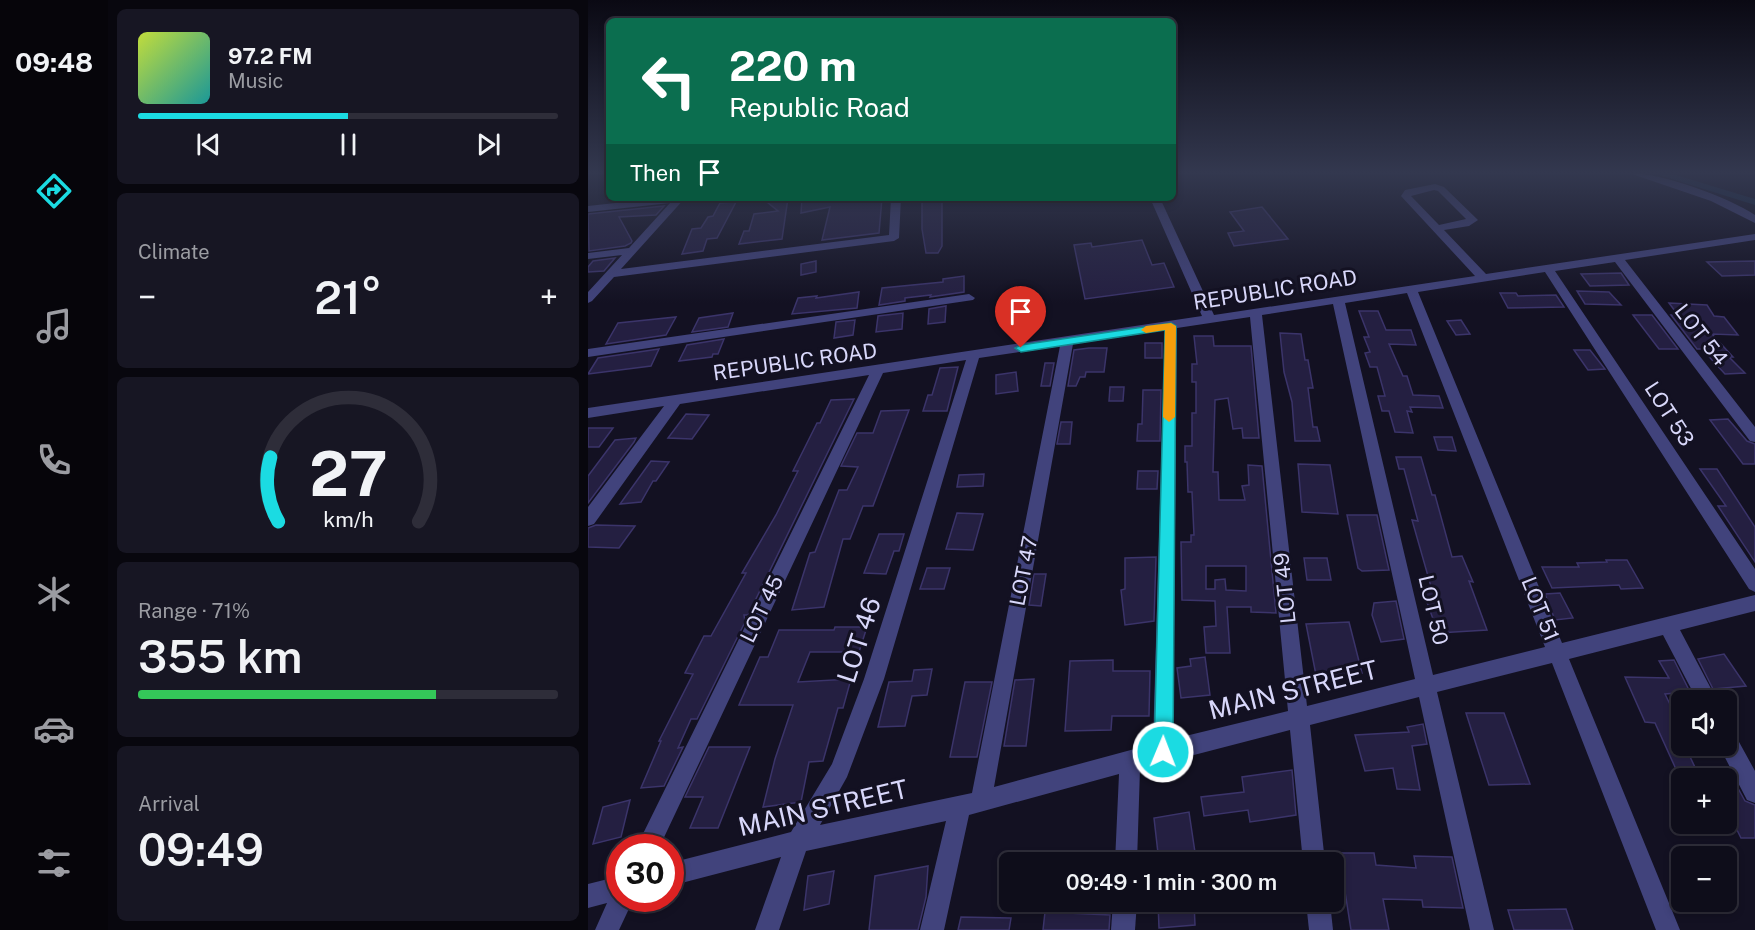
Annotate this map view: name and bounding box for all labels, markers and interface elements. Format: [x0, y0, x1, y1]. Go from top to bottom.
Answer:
text: 220 m [729, 41, 857, 90]
icon: left [630, 42, 708, 120]
text: 97.2 FM [228, 43, 312, 69]
text: 09:48 [15, 46, 93, 78]
text: Music [228, 69, 283, 93]
text: Republic Road [729, 91, 910, 123]
icon: previous [192, 128, 225, 161]
icon: pause [332, 128, 365, 161]
icon: next [472, 128, 505, 161]
icon: arrive [693, 156, 726, 189]
text: Then [630, 160, 681, 186]
icon: directions [33, 170, 75, 212]
text: Climate [138, 240, 210, 264]
street label: REPUBLIC ROAD [1191, 264, 1359, 315]
text: 21° [314, 271, 382, 324]
text: − [138, 278, 156, 316]
text: + [540, 278, 558, 316]
pin [995, 286, 1046, 348]
icon: arrive [1004, 295, 1037, 328]
street label: LOT 54 [1670, 299, 1733, 371]
icon: music [33, 305, 75, 347]
street label: REPUBLIC ROAD [711, 338, 879, 385]
street label: LOT 53 [1639, 377, 1699, 451]
text: 27 [309, 437, 387, 510]
icon: phone [33, 439, 75, 481]
text: km/h [323, 507, 373, 532]
street label: LOT 47 [1004, 534, 1043, 608]
street label: LOT 49 [1268, 551, 1301, 625]
street label: LOT 45 [735, 571, 788, 646]
street label: LOT 50 [1413, 572, 1454, 647]
icon: climate [33, 573, 75, 615]
street label: LOT 51 [1516, 573, 1565, 645]
street label: LOT 46 [830, 593, 887, 687]
text: Range · 71% [138, 599, 250, 623]
text: 355 km [138, 630, 302, 683]
street label: MAIN STREET [1205, 654, 1381, 725]
map controls [1671, 690, 1737, 912]
button: sound [1671, 690, 1737, 756]
icon: car [33, 708, 75, 750]
position arrow [1131, 720, 1195, 784]
button: + [1671, 768, 1737, 834]
street label: MAIN STREET [735, 773, 911, 842]
text: Arrival [138, 792, 200, 816]
text: 09:49 [138, 823, 264, 876]
speed limit sign: 30 [606, 834, 684, 912]
icon: filters [33, 842, 75, 884]
button: − [1671, 846, 1737, 912]
text: 09:49 · 1 min · 300 m [1066, 869, 1277, 895]

